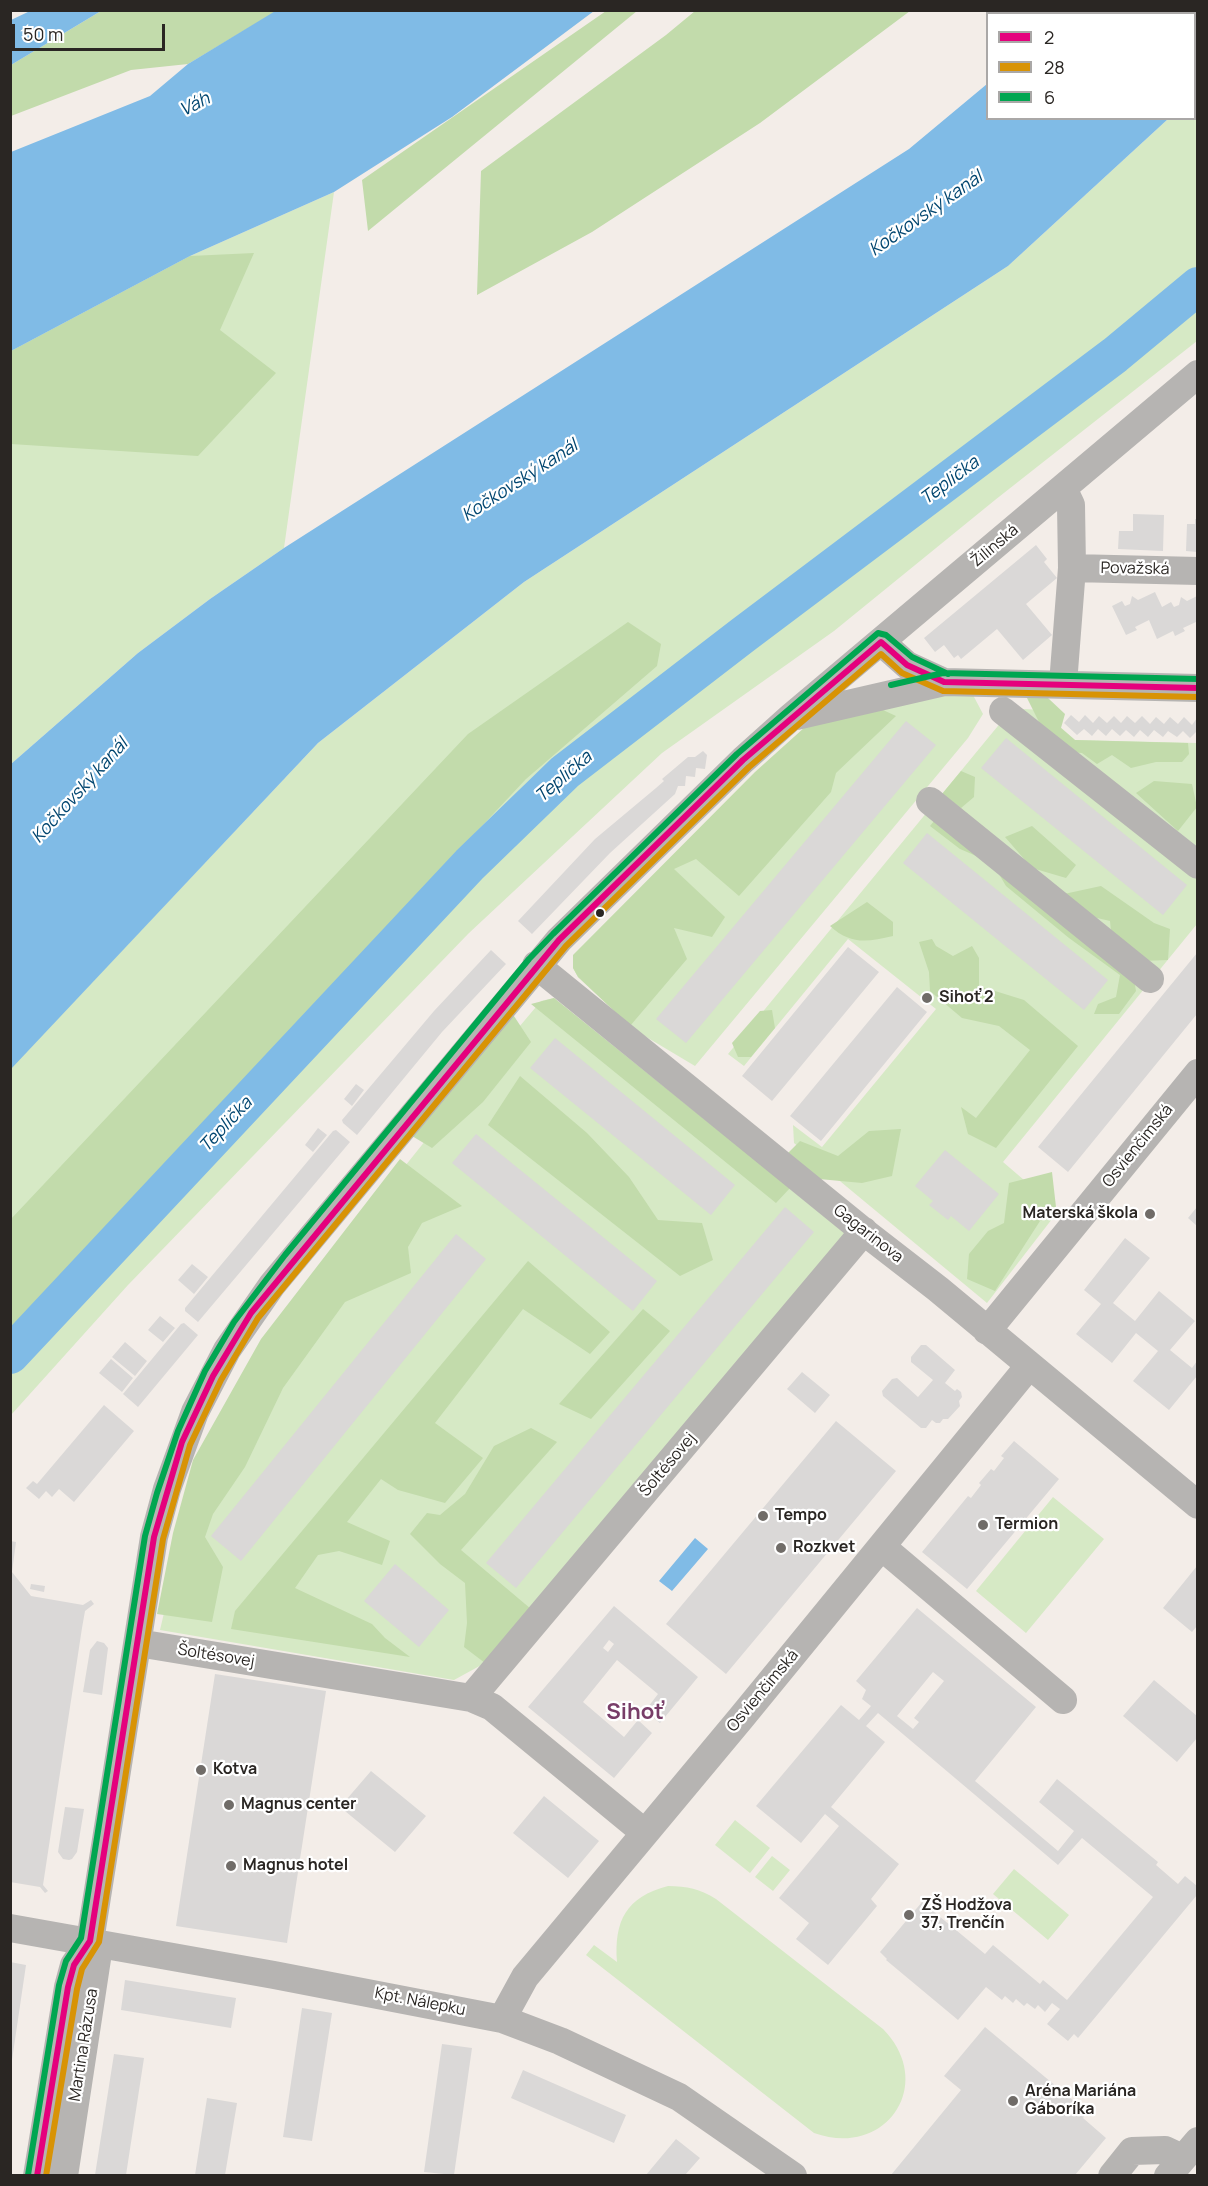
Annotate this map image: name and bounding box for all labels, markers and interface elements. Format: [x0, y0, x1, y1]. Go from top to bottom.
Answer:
scale bar [15, 12, 168, 50]
legend [986, 12, 1196, 120]
text: 50 m [23, 22, 63, 46]
text: 2 [1044, 25, 1054, 49]
text: 28 [1044, 55, 1065, 79]
text: 6 [1044, 85, 1055, 109]
water label: Váh [176, 88, 214, 122]
water label: Kočkovský kanál [865, 167, 987, 261]
water label: Kočkovský kanál [458, 436, 582, 526]
water label: Teplička [917, 452, 983, 510]
street label: Žilinská [967, 521, 1023, 571]
street label: Považská [1100, 559, 1170, 579]
water label: Kočkovský kanál [27, 734, 133, 848]
water label: Teplička [531, 747, 597, 807]
unlabelled marker [594, 907, 606, 919]
place label: Sihoť 2 [939, 988, 994, 1008]
marker: Sihoť 2 [920, 991, 934, 1005]
water label: Teplička [195, 1093, 257, 1157]
street label: Osvienčimská [1099, 1101, 1177, 1191]
street label: Gagarinova [829, 1201, 907, 1267]
place label: Materská škola [1023, 1204, 1138, 1224]
marker: Materská škola [1143, 1207, 1157, 1221]
street label: Šoltésovej [636, 1429, 700, 1501]
place label: Tempo [775, 1506, 827, 1526]
marker: Tempo [756, 1509, 770, 1523]
place label: Termion [995, 1515, 1058, 1535]
marker: Termion [976, 1518, 990, 1532]
place label: Rozkvet [793, 1538, 855, 1558]
marker: Rozkvet [774, 1541, 788, 1555]
street label: Šoltésovej [176, 1640, 256, 1672]
street label: Osvienčimská [723, 1646, 803, 1736]
district label: Sihoť [606, 1700, 664, 1726]
place label: Kotva [213, 1760, 257, 1780]
marker: Kotva [194, 1763, 208, 1777]
place label: Magnus center [241, 1795, 357, 1815]
marker: Magnus center [222, 1798, 236, 1812]
place label: Magnus hotel [243, 1856, 348, 1876]
marker: Magnus hotel [224, 1859, 238, 1873]
place label: ZŠ Hodžova 37, Trenčín [921, 1896, 1012, 1934]
marker: ZŠ Hodžova 37, Trenčín [902, 1908, 916, 1922]
street label: Kpt. Nálepku [373, 1984, 467, 2020]
street label: Martina Rázusa [66, 1987, 102, 2103]
place label: Aréna Mariána Gáboríka [1025, 2082, 1136, 2120]
marker: Aréna Mariána Gáboríka [1006, 2094, 1020, 2108]

